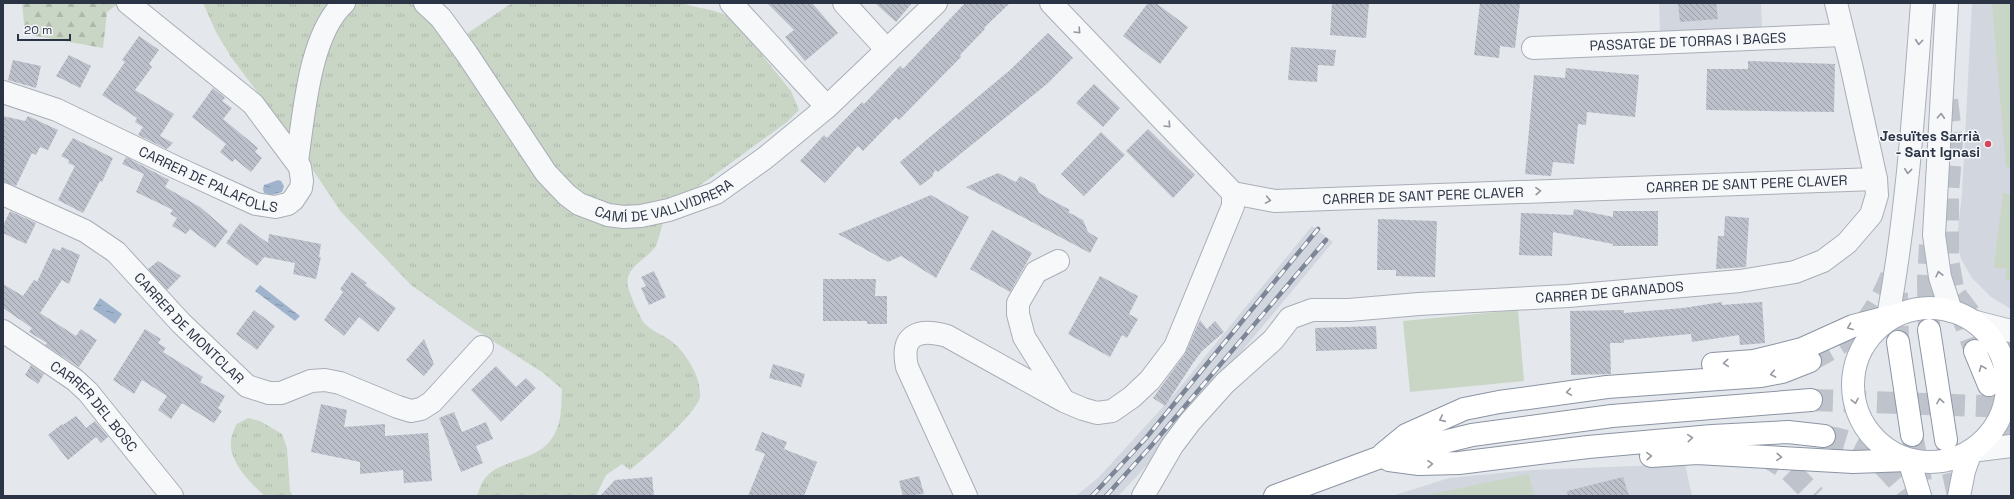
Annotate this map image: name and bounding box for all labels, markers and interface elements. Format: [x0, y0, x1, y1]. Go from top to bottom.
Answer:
scale bar [18, 16, 70, 42]
text: 20 m [24, 22, 52, 38]
one-way arrow [1073, 26, 1081, 34]
street label: PASSATGE DE TORRAS I BAGES [1589, 28, 1787, 55]
one-way arrow [1915, 39, 1924, 45]
one-way arrow [1937, 113, 1945, 119]
one-way arrow [1163, 120, 1171, 128]
place label: Jesuïtes Sarrià - Sant Ignasi [1880, 127, 1980, 161]
marker: Jesuïtes Sarrià - Sant Ignasi [1983, 139, 1993, 149]
street label: CARRER DE PALAFOLLS [136, 142, 279, 216]
one-way arrow [1904, 168, 1913, 174]
street label: CARRER DE SANT PERE CLAVER [1646, 171, 1848, 196]
street label: CAMÍ DE VALLVIDRERA [592, 175, 737, 226]
street label: CARRER DE SANT PERE CLAVER [1322, 183, 1524, 208]
one-way arrow [1535, 187, 1541, 196]
one-way arrow [1265, 195, 1271, 203]
street label: CARRER DE MONTCLAR [130, 269, 248, 388]
one-way arrow [1936, 270, 1944, 277]
street label: CARRER DE GRANADOS [1535, 277, 1684, 307]
one-way arrow [1847, 323, 1854, 331]
street label: CARRER DEL BOSC [47, 357, 142, 455]
one-way arrow [1723, 359, 1729, 368]
one-way arrow [1979, 364, 1987, 372]
one-way arrow [1770, 369, 1776, 377]
one-way arrow [1566, 387, 1572, 396]
one-way arrow [1850, 398, 1859, 404]
one-way arrow [1936, 398, 1944, 404]
one-way arrow [1439, 414, 1447, 422]
one-way arrow [1687, 434, 1693, 443]
one-way arrow [1646, 452, 1652, 461]
one-way arrow [1776, 453, 1782, 462]
one-way arrow [1427, 459, 1433, 468]

